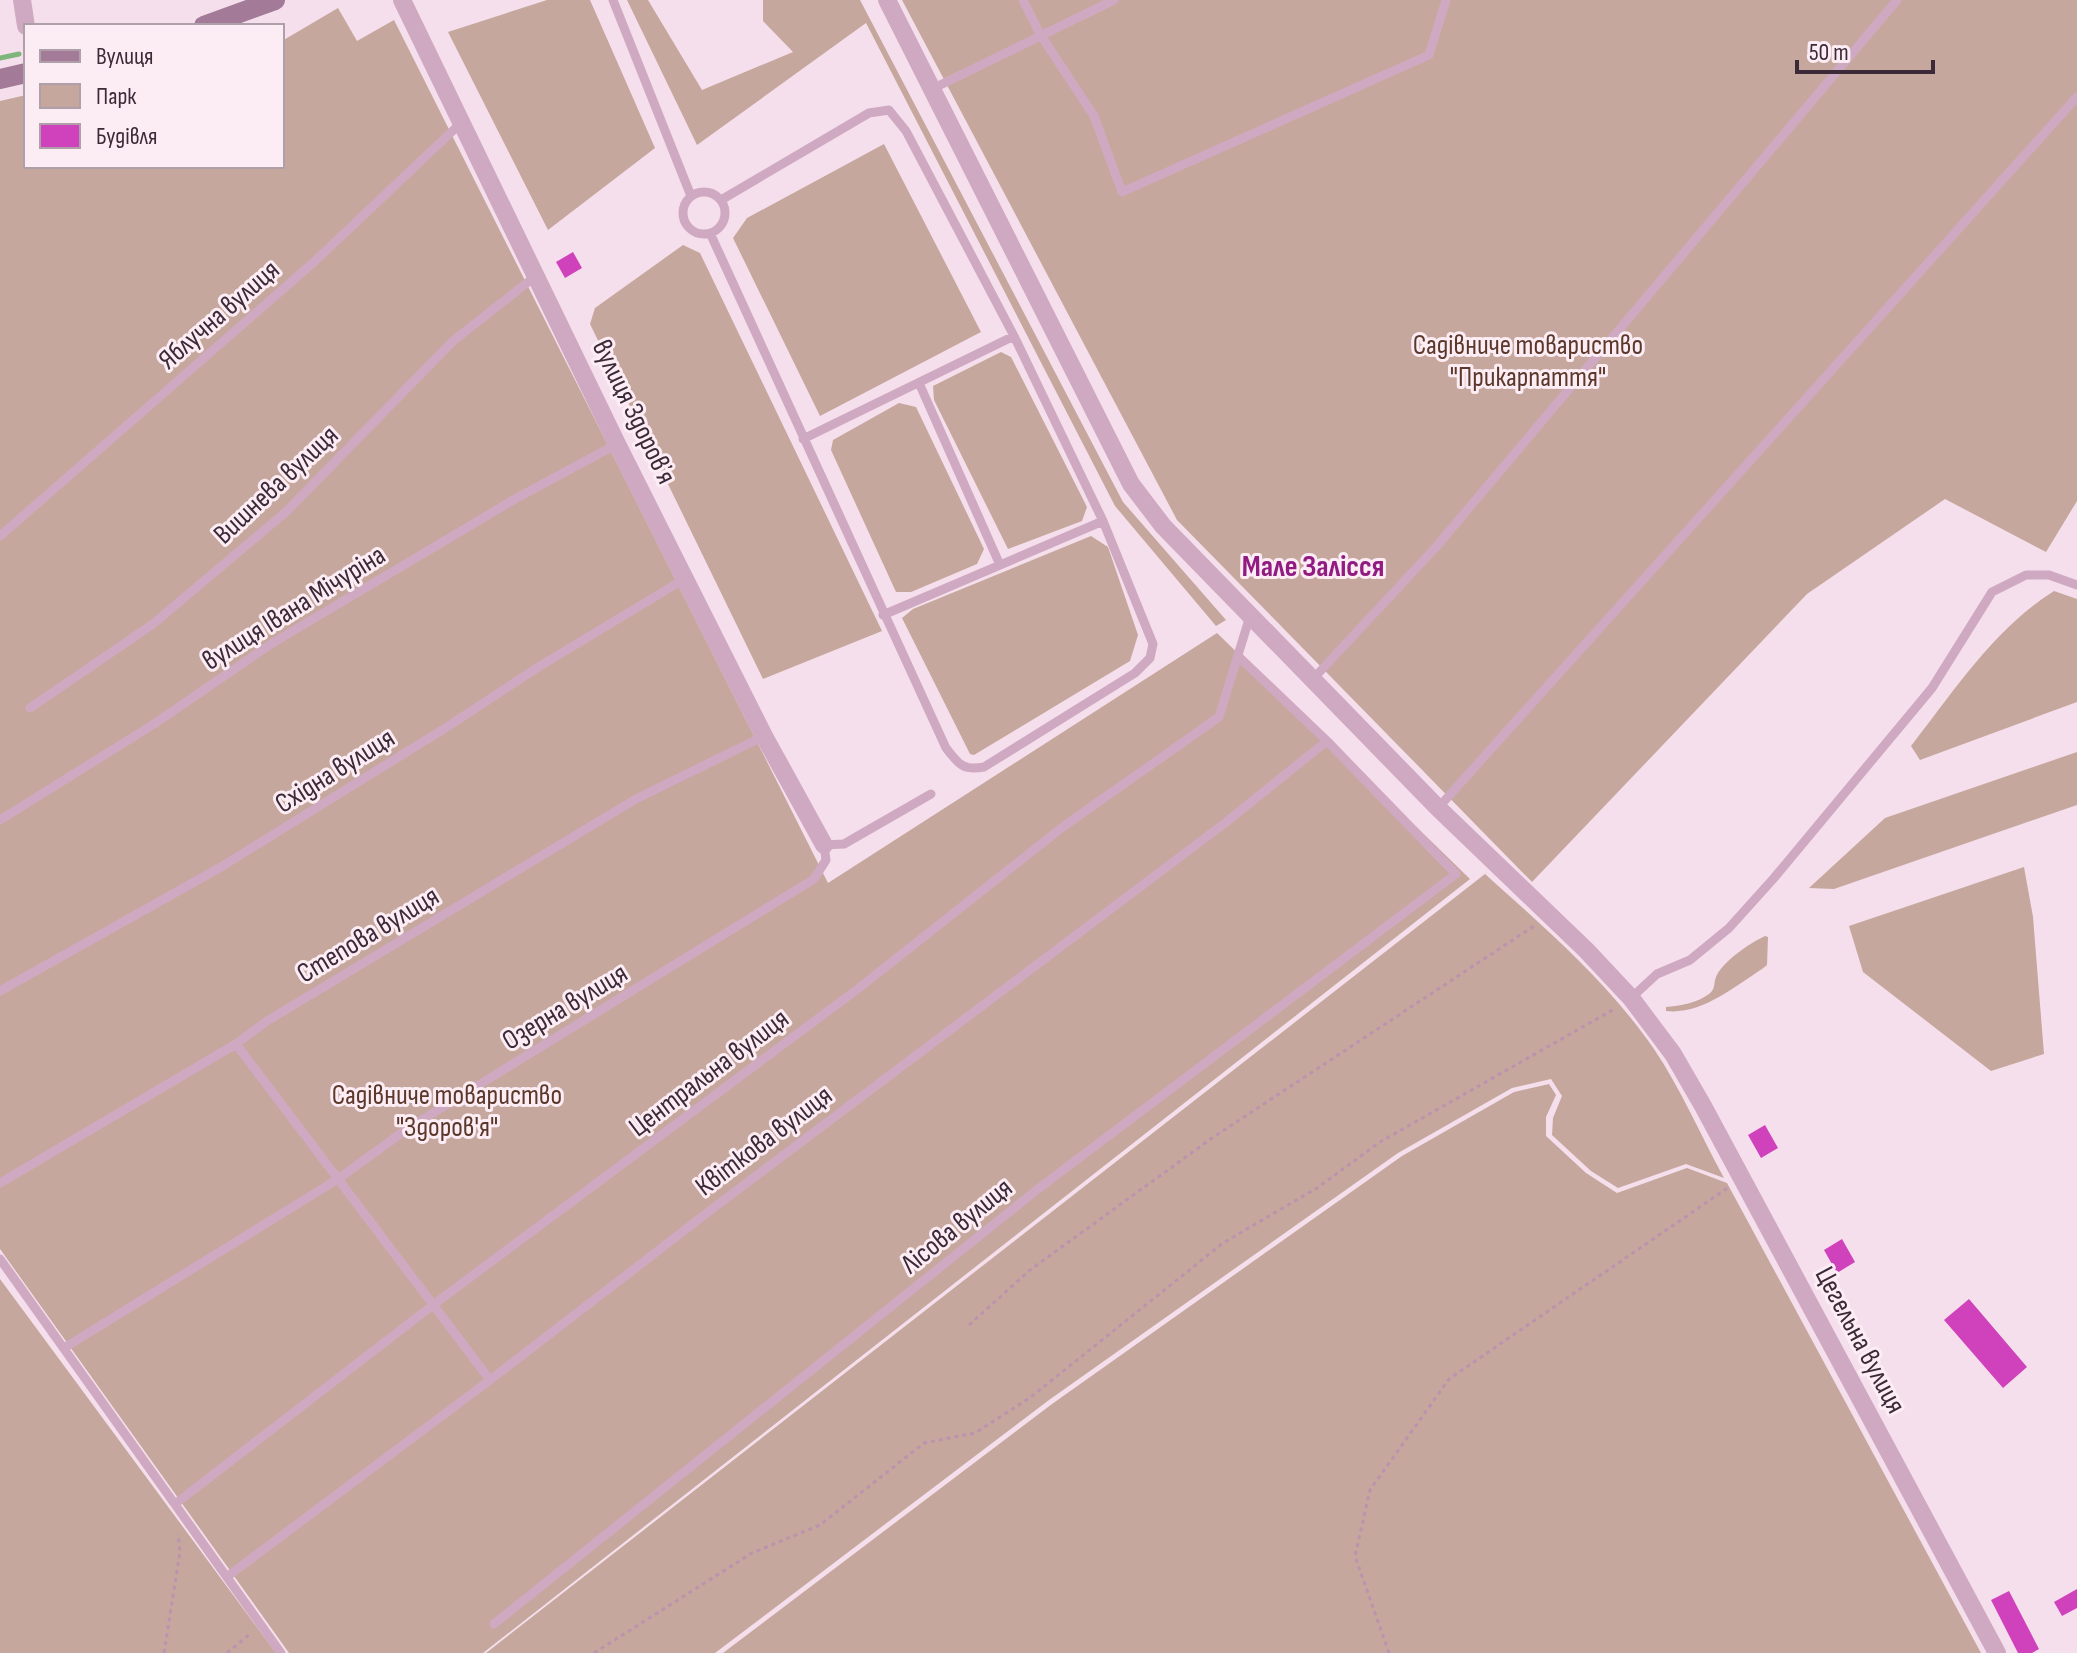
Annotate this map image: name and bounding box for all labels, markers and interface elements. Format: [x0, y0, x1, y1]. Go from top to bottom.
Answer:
legend [24, 24, 284, 168]
scale bar [1797, 24, 1933, 74]
text: 50 m [1809, 38, 1849, 67]
text: Вулиця [96, 42, 154, 71]
text: Парк [96, 82, 137, 111]
text: Будівля [96, 122, 157, 151]
street label: Яблучна вулиця [152, 254, 286, 376]
park label: Садівниче товариство "Прикарпаття" [1413, 329, 1643, 394]
street label: вулиця Здоровʼя [585, 335, 683, 489]
street label: Вишнева вулиця [207, 419, 345, 551]
street label: вулиця Івана Мічуріна [197, 539, 391, 677]
district label: Мале Залісся [1242, 549, 1384, 585]
street label: Східна вулиця [269, 721, 401, 821]
street label: Степова вулиця [291, 880, 445, 990]
street label: Озерна вулиця [496, 957, 634, 1057]
street label: Центральна вулиця [623, 1002, 795, 1144]
park label: Садівниче товариство "Здоров'я" [332, 1079, 562, 1144]
street label: Квіткова вулиця [689, 1079, 839, 1203]
street label: Лісова вулиця [894, 1171, 1019, 1281]
street label: Цегельна вулиця [1808, 1261, 1912, 1419]

